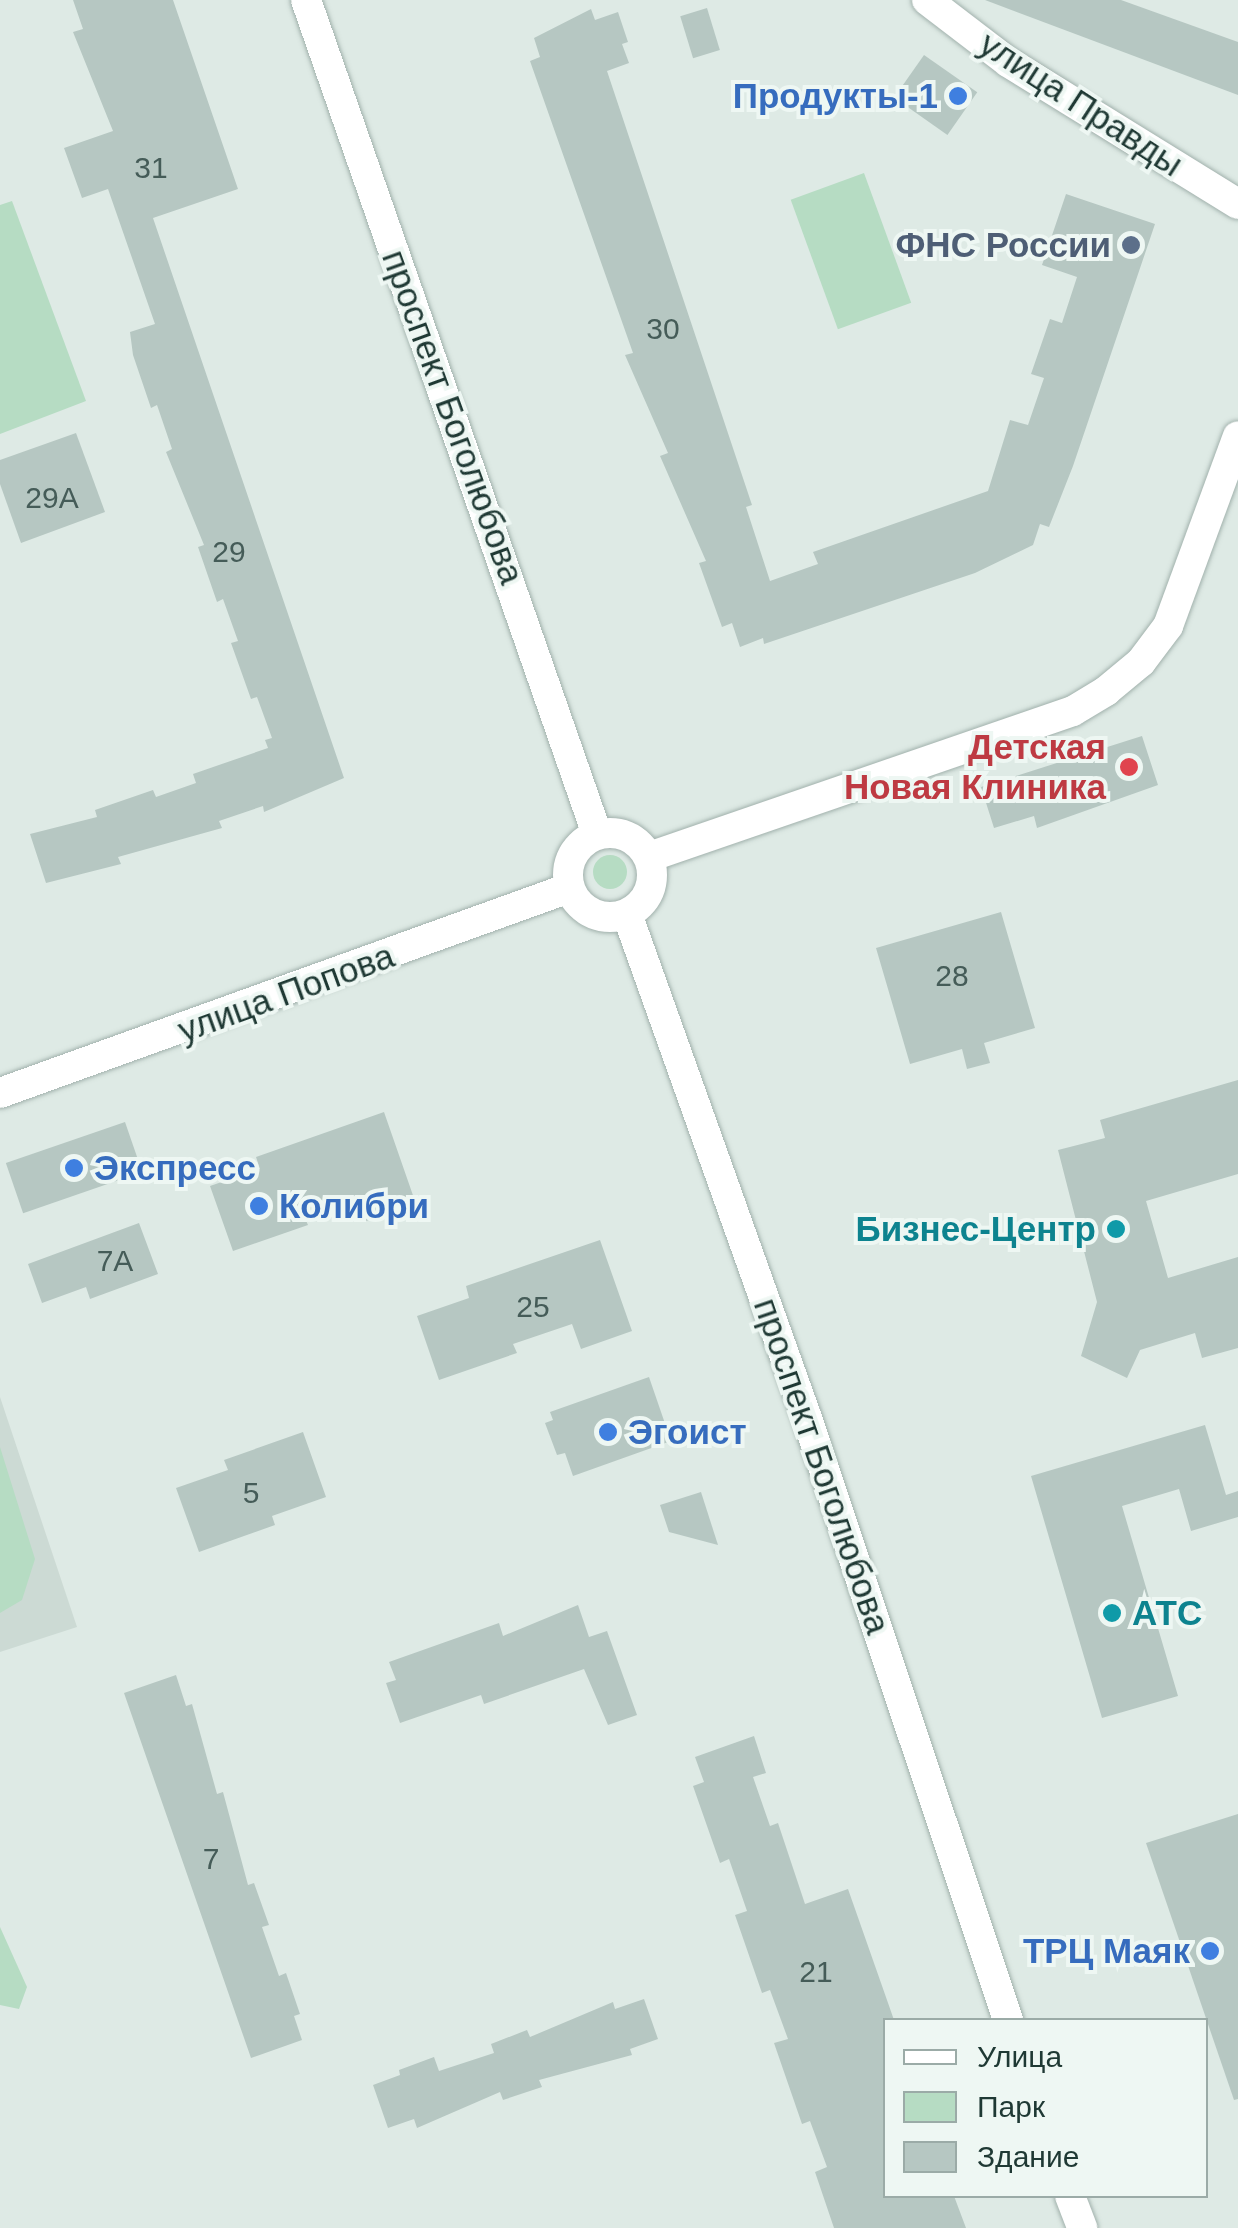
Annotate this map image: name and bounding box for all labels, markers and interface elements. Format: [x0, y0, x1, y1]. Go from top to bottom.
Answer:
street label: улица Правды [972, 23, 1190, 185]
place label: Продукты-1 [733, 75, 938, 117]
marker: Продукты-1 [947, 85, 969, 107]
house number: 31 [134, 150, 168, 186]
place label: ФНС России [895, 224, 1111, 266]
marker: ФНС России [1120, 234, 1142, 256]
street label: проспект Боголюбова [373, 244, 533, 590]
house number: 30 [646, 311, 680, 347]
house number: 29А [25, 480, 79, 516]
house number: 29 [212, 534, 246, 570]
place label: Детская Новая Клиника [844, 726, 1106, 808]
marker: Детская Новая Клиника [1116, 754, 1142, 780]
street label: улица Попова [172, 935, 400, 1051]
house number: 28 [935, 958, 969, 994]
place label: Экспресс [94, 1147, 256, 1189]
marker: Экспресс [63, 1157, 85, 1179]
place label: Колибри [279, 1185, 429, 1227]
marker: Колибри [248, 1195, 270, 1217]
place label: Бизнес-Центр [856, 1208, 1096, 1250]
marker: Бизнес-Центр [1105, 1218, 1127, 1240]
house number: 7А [97, 1243, 133, 1279]
house number: 25 [516, 1289, 550, 1325]
street label: проспект Боголюбова [745, 1293, 899, 1639]
place label: Эгоист [628, 1411, 747, 1453]
marker: Эгоист [597, 1421, 619, 1443]
house number: 5 [243, 1475, 259, 1511]
place label: АТС [1132, 1592, 1202, 1634]
marker: АТС [1101, 1602, 1123, 1624]
house number: 7 [203, 1841, 219, 1877]
place label: ТРЦ Маяк [1023, 1930, 1190, 1972]
marker: ТРЦ Маяк [1199, 1940, 1221, 1962]
house number: 21 [799, 1954, 833, 1990]
legend [883, 2018, 1208, 2198]
text: Улица [977, 2040, 1062, 2073]
text: Парк [977, 2090, 1045, 2123]
text: Здание [977, 2140, 1079, 2173]

